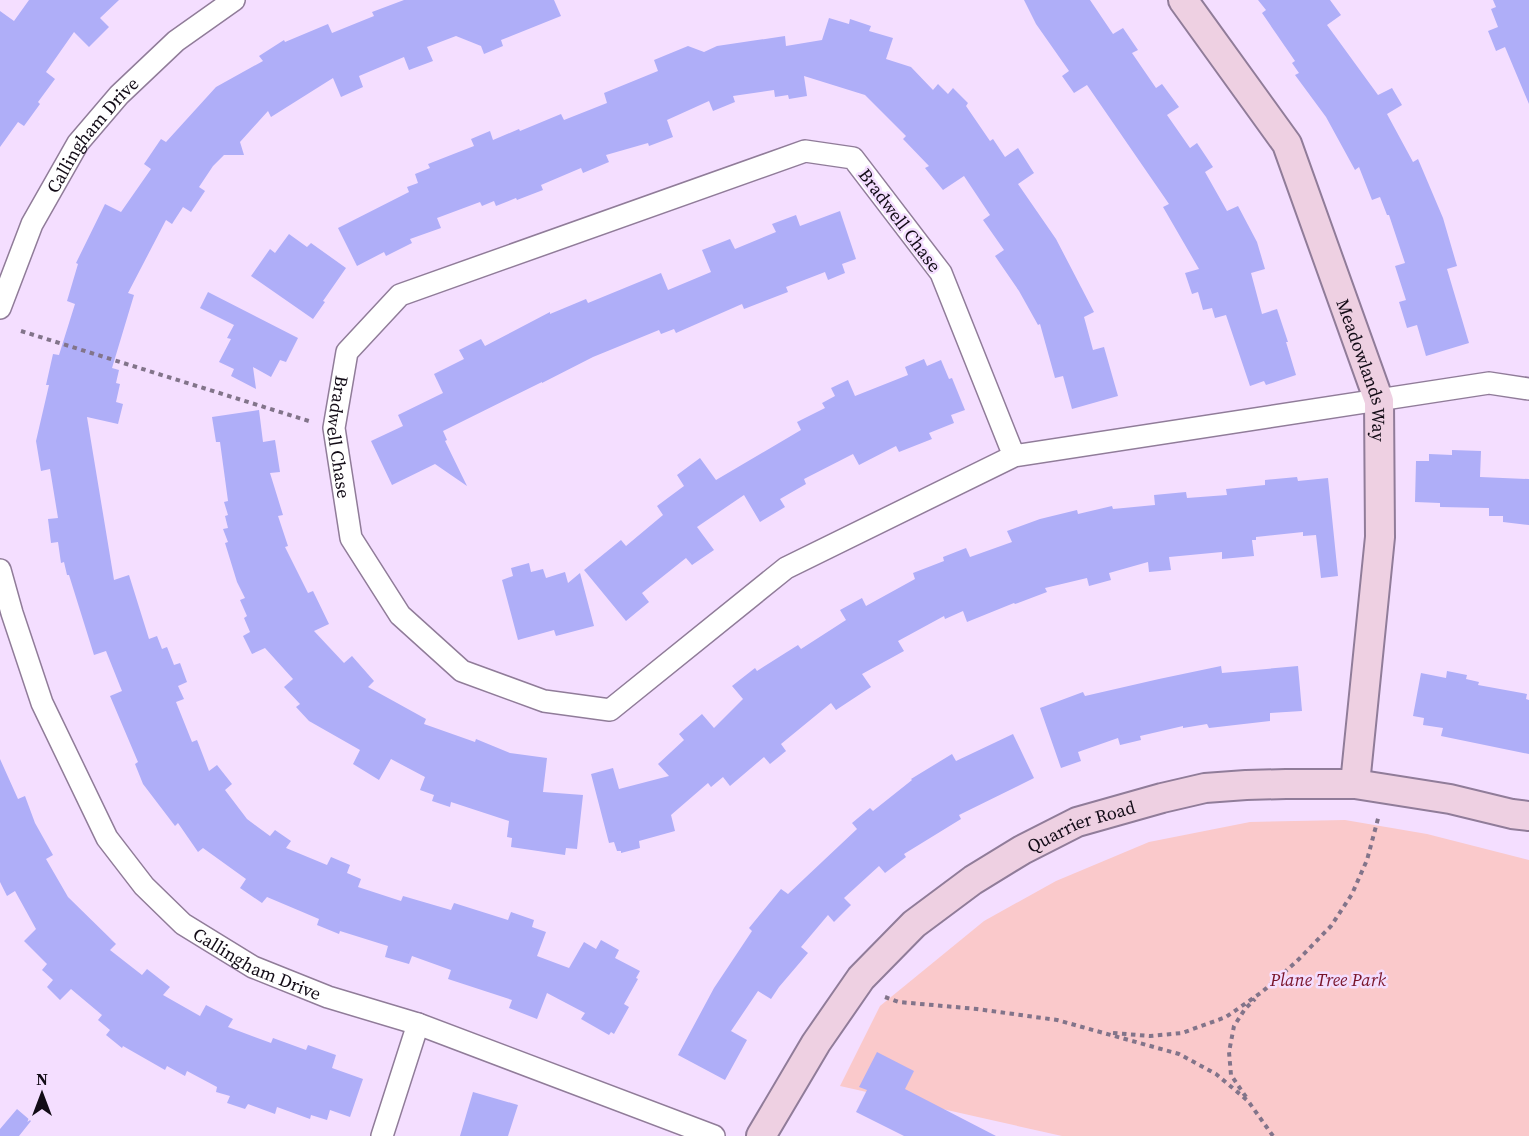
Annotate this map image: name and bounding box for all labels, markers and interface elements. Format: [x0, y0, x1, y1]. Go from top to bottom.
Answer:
street label: Callingham Drive [40, 71, 144, 197]
street label: Bradwell Chase [853, 163, 947, 277]
street label: Meadowlands Way [1331, 295, 1392, 443]
street label: Bradwell Chase [321, 374, 357, 500]
street label: Quarrier Road [1022, 794, 1138, 858]
street label: Callingham Drive [189, 921, 325, 1006]
park label: Plane Tree Park [1269, 967, 1387, 992]
north arrow [12, 1064, 72, 1124]
text: N [36, 1068, 48, 1090]

